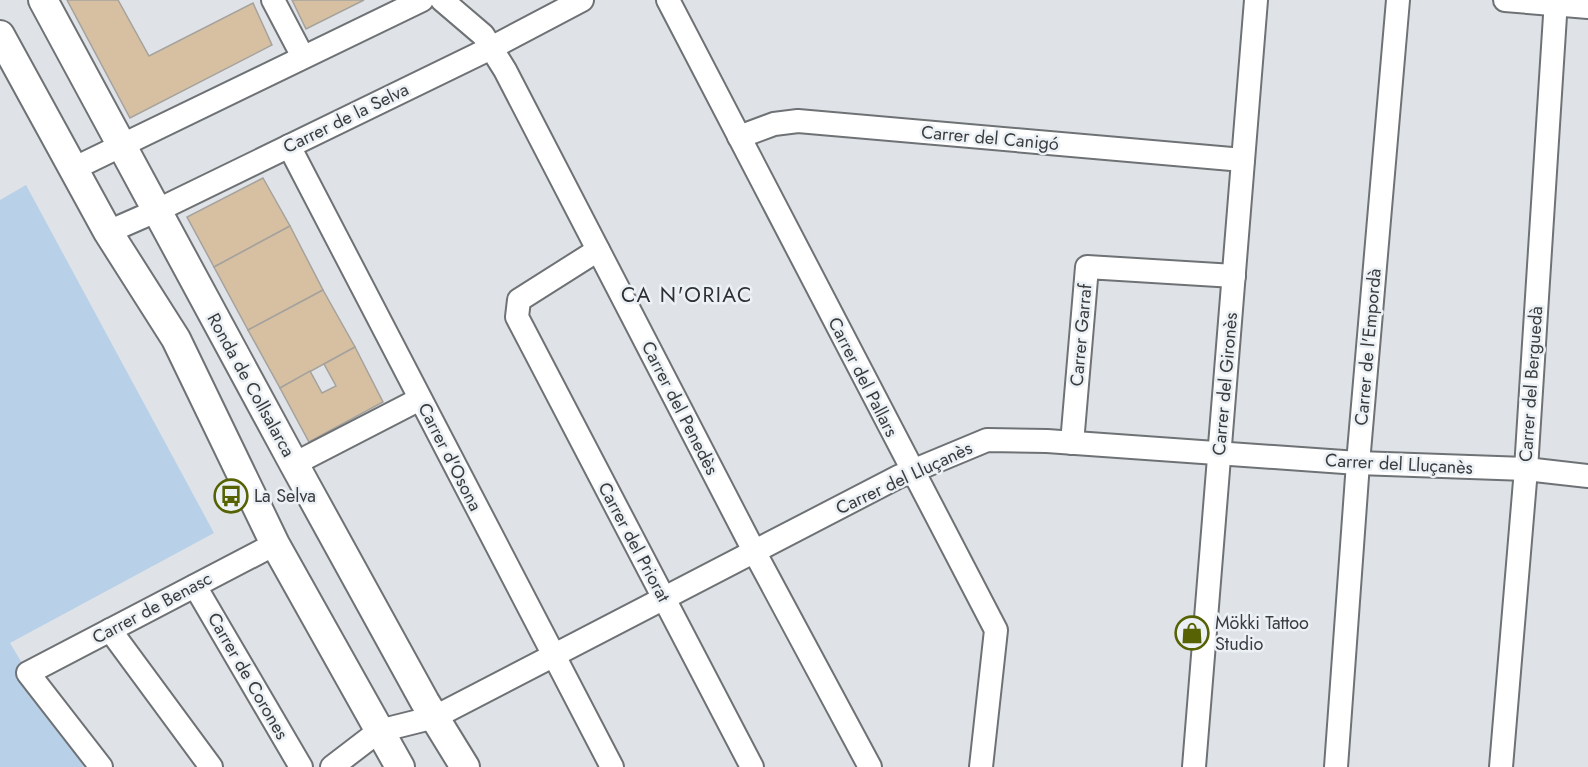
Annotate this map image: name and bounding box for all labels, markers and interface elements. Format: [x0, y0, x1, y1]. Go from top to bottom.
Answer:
street label: Carrer de la Selva [279, 76, 413, 160]
street label: Carrer del Canigó [920, 119, 1060, 157]
street label: Carrer de l'Empordà [1348, 268, 1388, 426]
district label: CA N'ORIAC [621, 280, 753, 310]
street label: Carrer Garraf [1064, 282, 1098, 387]
street label: Carrer del Berguedà [1513, 305, 1549, 463]
street label: Ronda de Collsalarca [201, 308, 301, 462]
street label: Carrer del Gironès [1206, 311, 1244, 457]
street label: Carrer del Pallars [822, 313, 904, 441]
street label: Carrer del Penedès [635, 337, 725, 479]
street label: Carrer d'Osona [412, 398, 488, 516]
street label: Carrer del Lluçanès [831, 435, 977, 521]
street label: Carrer del Lluçanès [1324, 447, 1474, 481]
street label: Carrer del Priorat [591, 477, 677, 607]
bus stop icon: La Selva [213, 478, 249, 514]
place label: La Selva [254, 483, 316, 509]
street label: Carrer de Benasc [88, 566, 216, 650]
street label: Carrer de Corones [201, 608, 295, 744]
place label: Mökki Tattoo Studio [1215, 610, 1309, 657]
shop icon: Mökki Tattoo Studio [1174, 615, 1210, 651]

